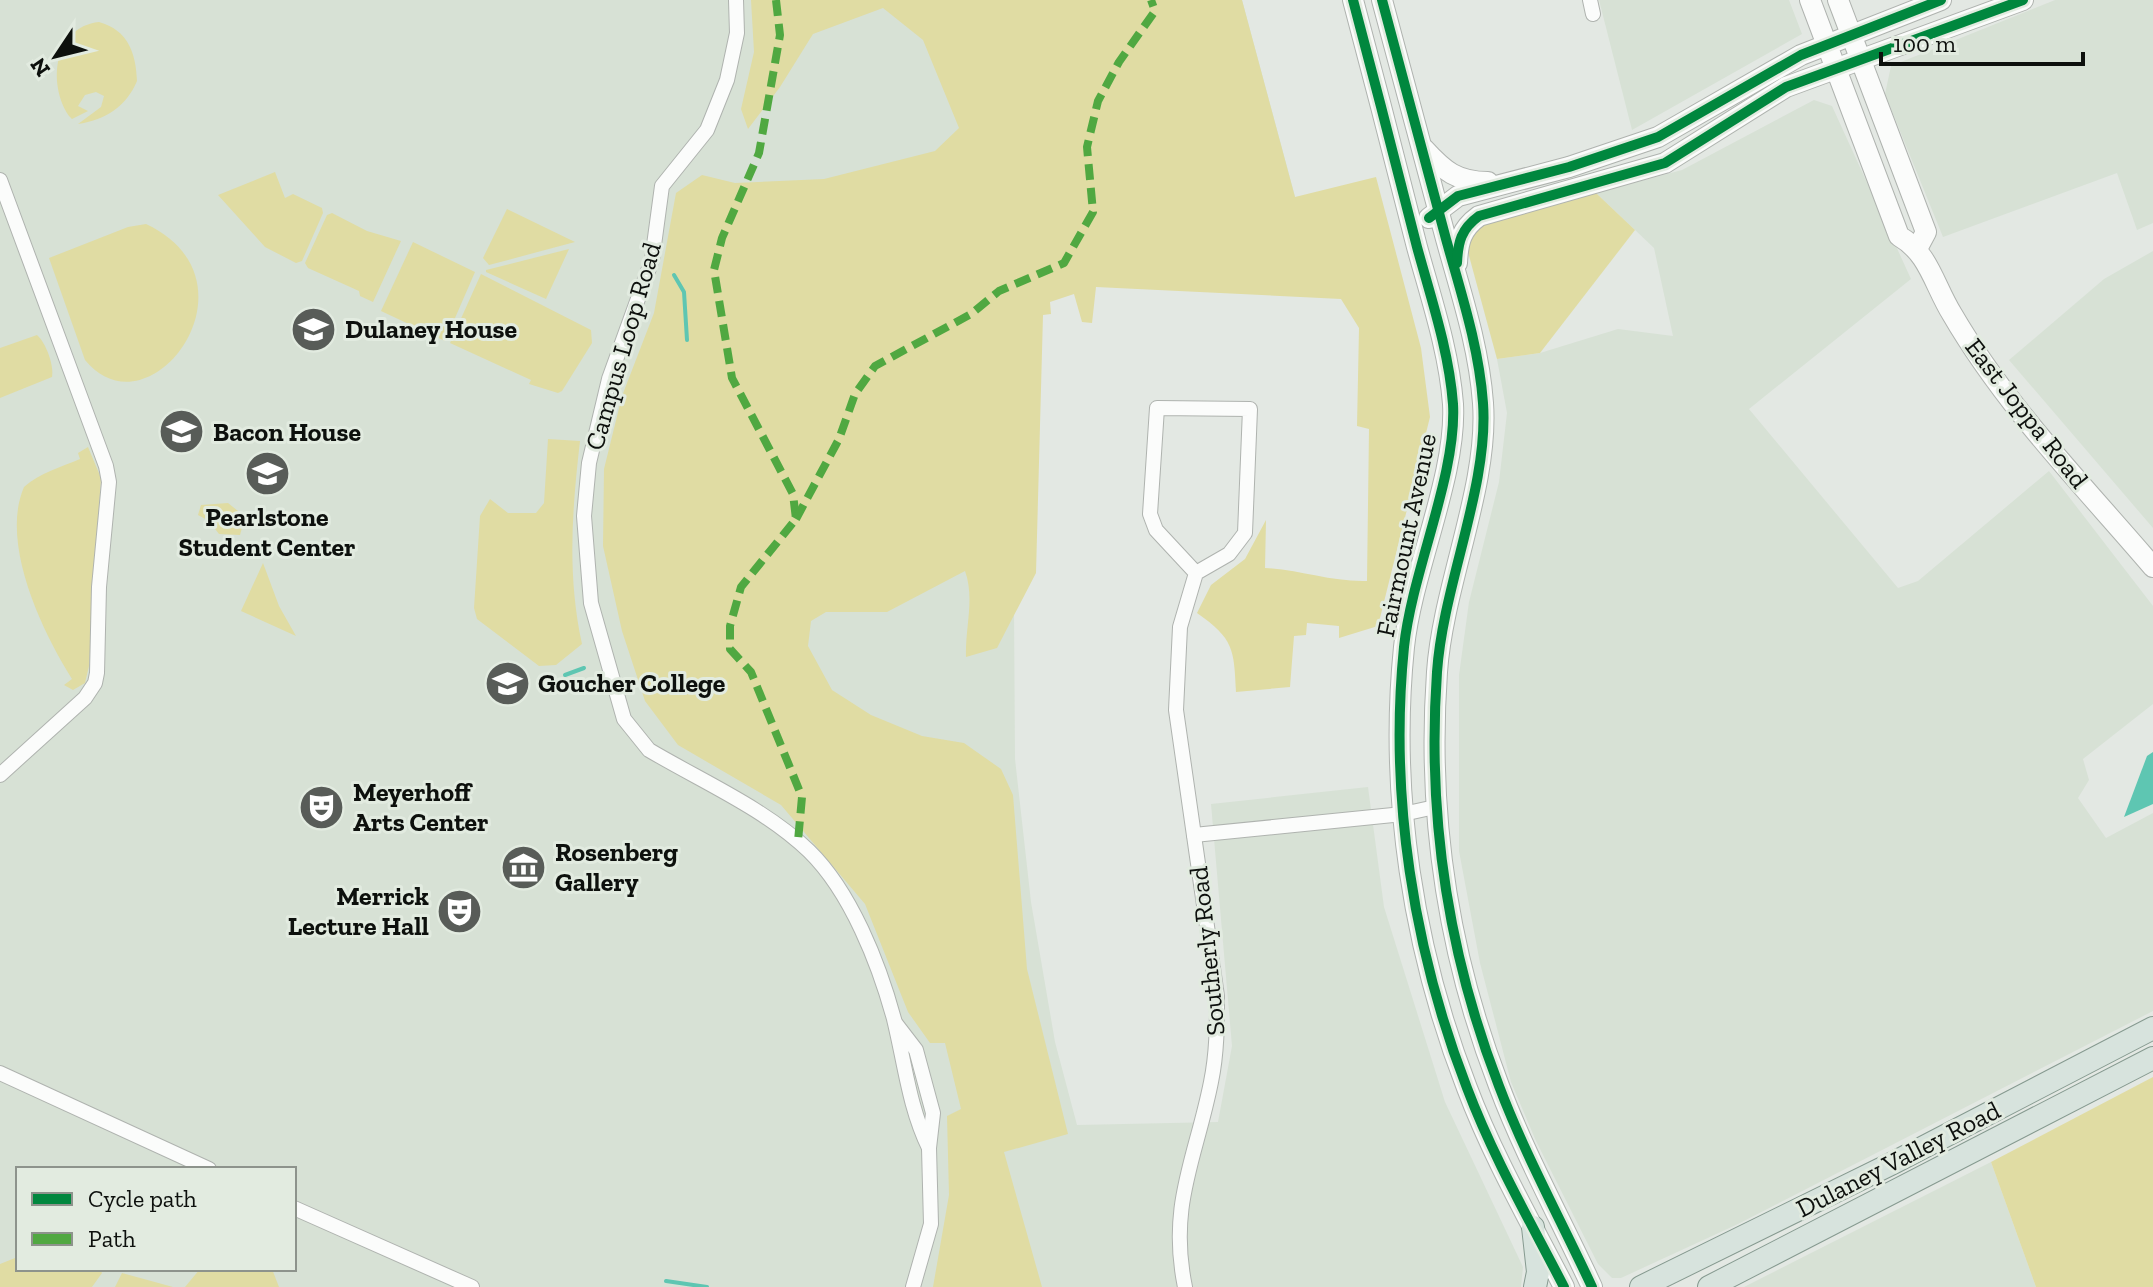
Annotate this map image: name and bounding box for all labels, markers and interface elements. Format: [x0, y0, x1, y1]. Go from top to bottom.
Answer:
north arrow [16, 16, 96, 96]
scale bar [1881, 16, 2083, 66]
text: 100 m [1893, 29, 1956, 58]
text: N [24, 52, 56, 82]
street label: Campus Loop Road [578, 238, 668, 454]
school or university icon: Dulaney House [290, 305, 338, 353]
place label: Dulaney House [345, 313, 518, 345]
street label: East Joppa Road [1958, 332, 2096, 494]
school or university icon: Bacon House [158, 408, 206, 456]
place label: Bacon House [213, 416, 361, 448]
street label: Fairmount Avenue [1369, 430, 1443, 640]
school or university icon: Pearlstone Student Center [243, 450, 291, 498]
place label: Pearlstone Student Center [178, 501, 356, 563]
school or university icon: Goucher College [483, 659, 531, 707]
place label: Goucher College [538, 667, 726, 699]
place label: Meyerhoff Arts Center [353, 776, 489, 838]
theatre icon: Meyerhoff Arts Center [298, 783, 346, 831]
place label: Rosenberg Gallery [555, 836, 678, 898]
museum icon: Rosenberg Gallery [500, 843, 548, 891]
street label: Southerly Road [1182, 865, 1232, 1037]
place label: Merrick Lecture Hall [288, 880, 430, 942]
theatre icon: Merrick Lecture Hall [436, 887, 484, 935]
street label: Dulaney Valley Road [1791, 1094, 2005, 1224]
legend [16, 1167, 296, 1271]
text: Cycle path [88, 1184, 197, 1213]
text: Path [88, 1224, 136, 1253]

